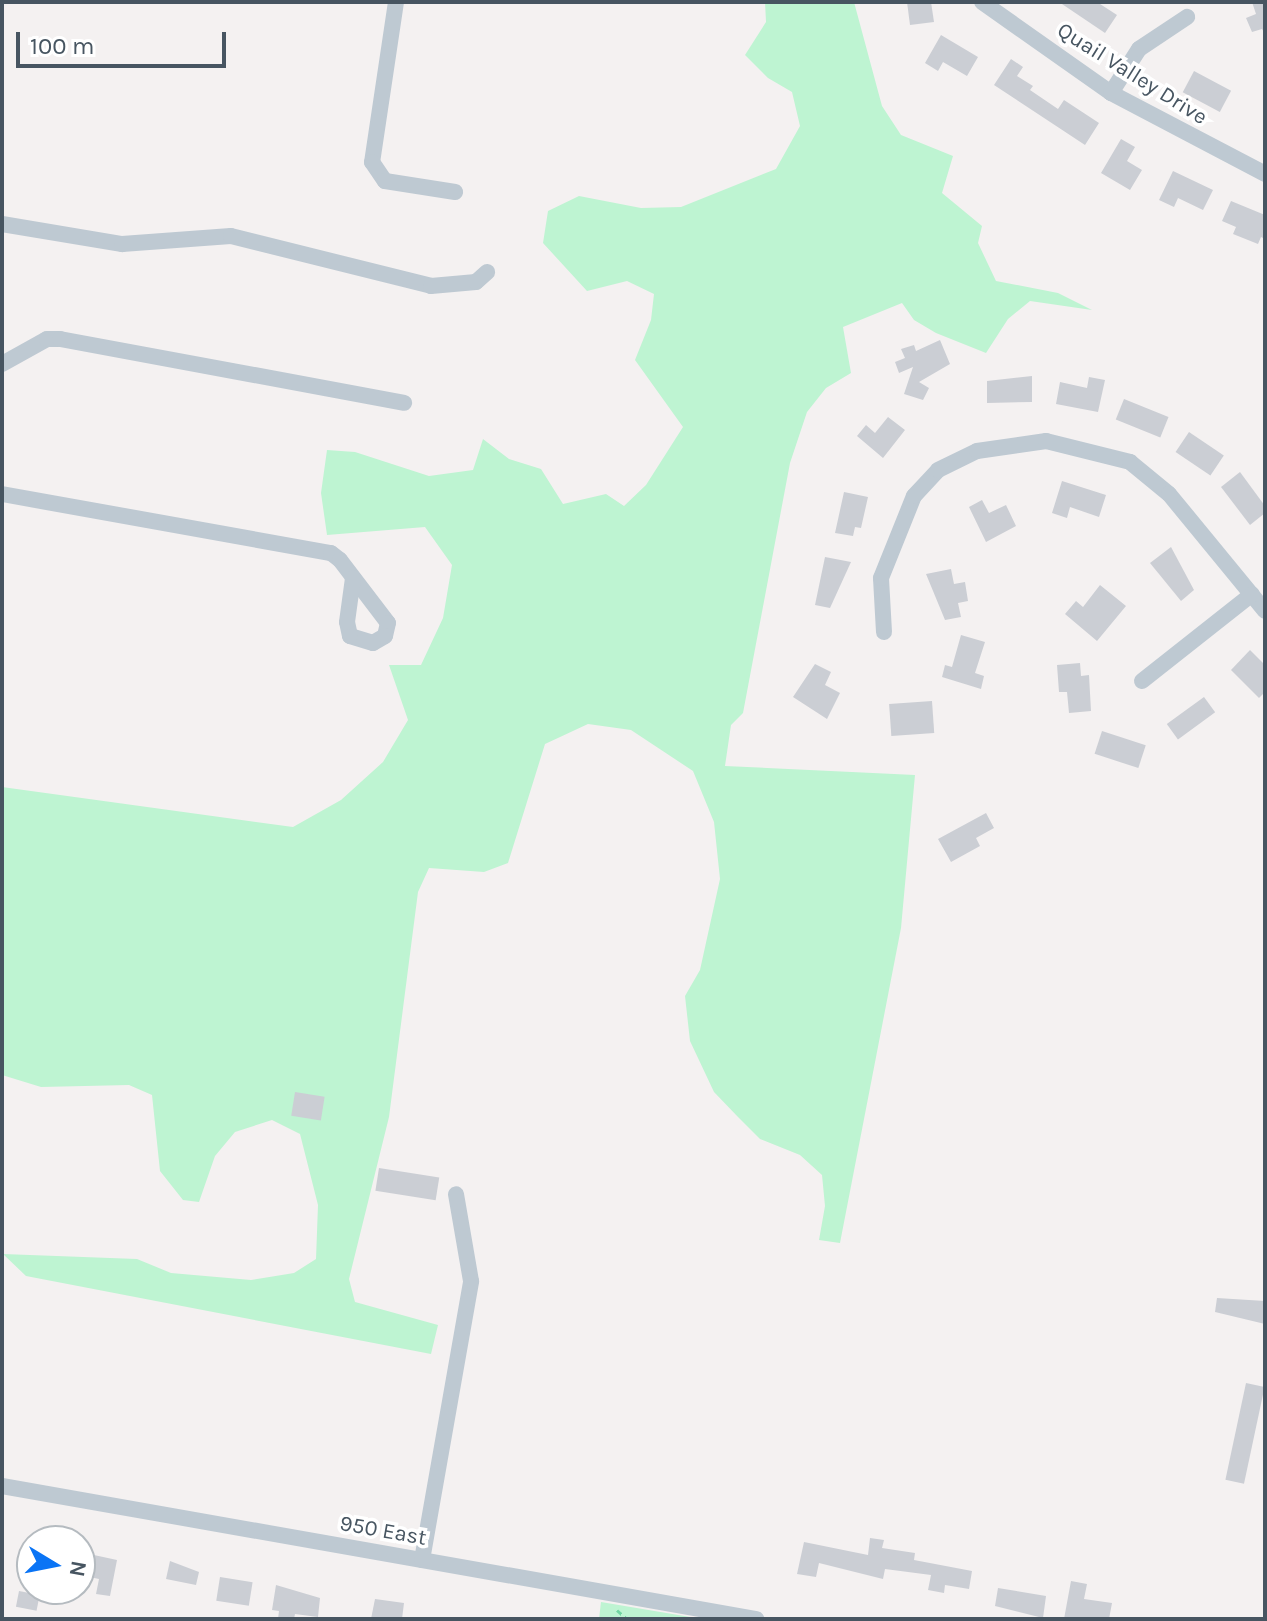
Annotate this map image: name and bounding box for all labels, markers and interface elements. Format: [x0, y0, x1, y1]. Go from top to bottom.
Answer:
scale bar [20, 16, 230, 66]
street label: Quail Valley Drive [1052, 17, 1212, 131]
text: 100 m [30, 32, 95, 60]
street label: 950 East [337, 1510, 429, 1552]
north arrow [16, 1525, 96, 1605]
text: N [63, 1559, 92, 1579]

